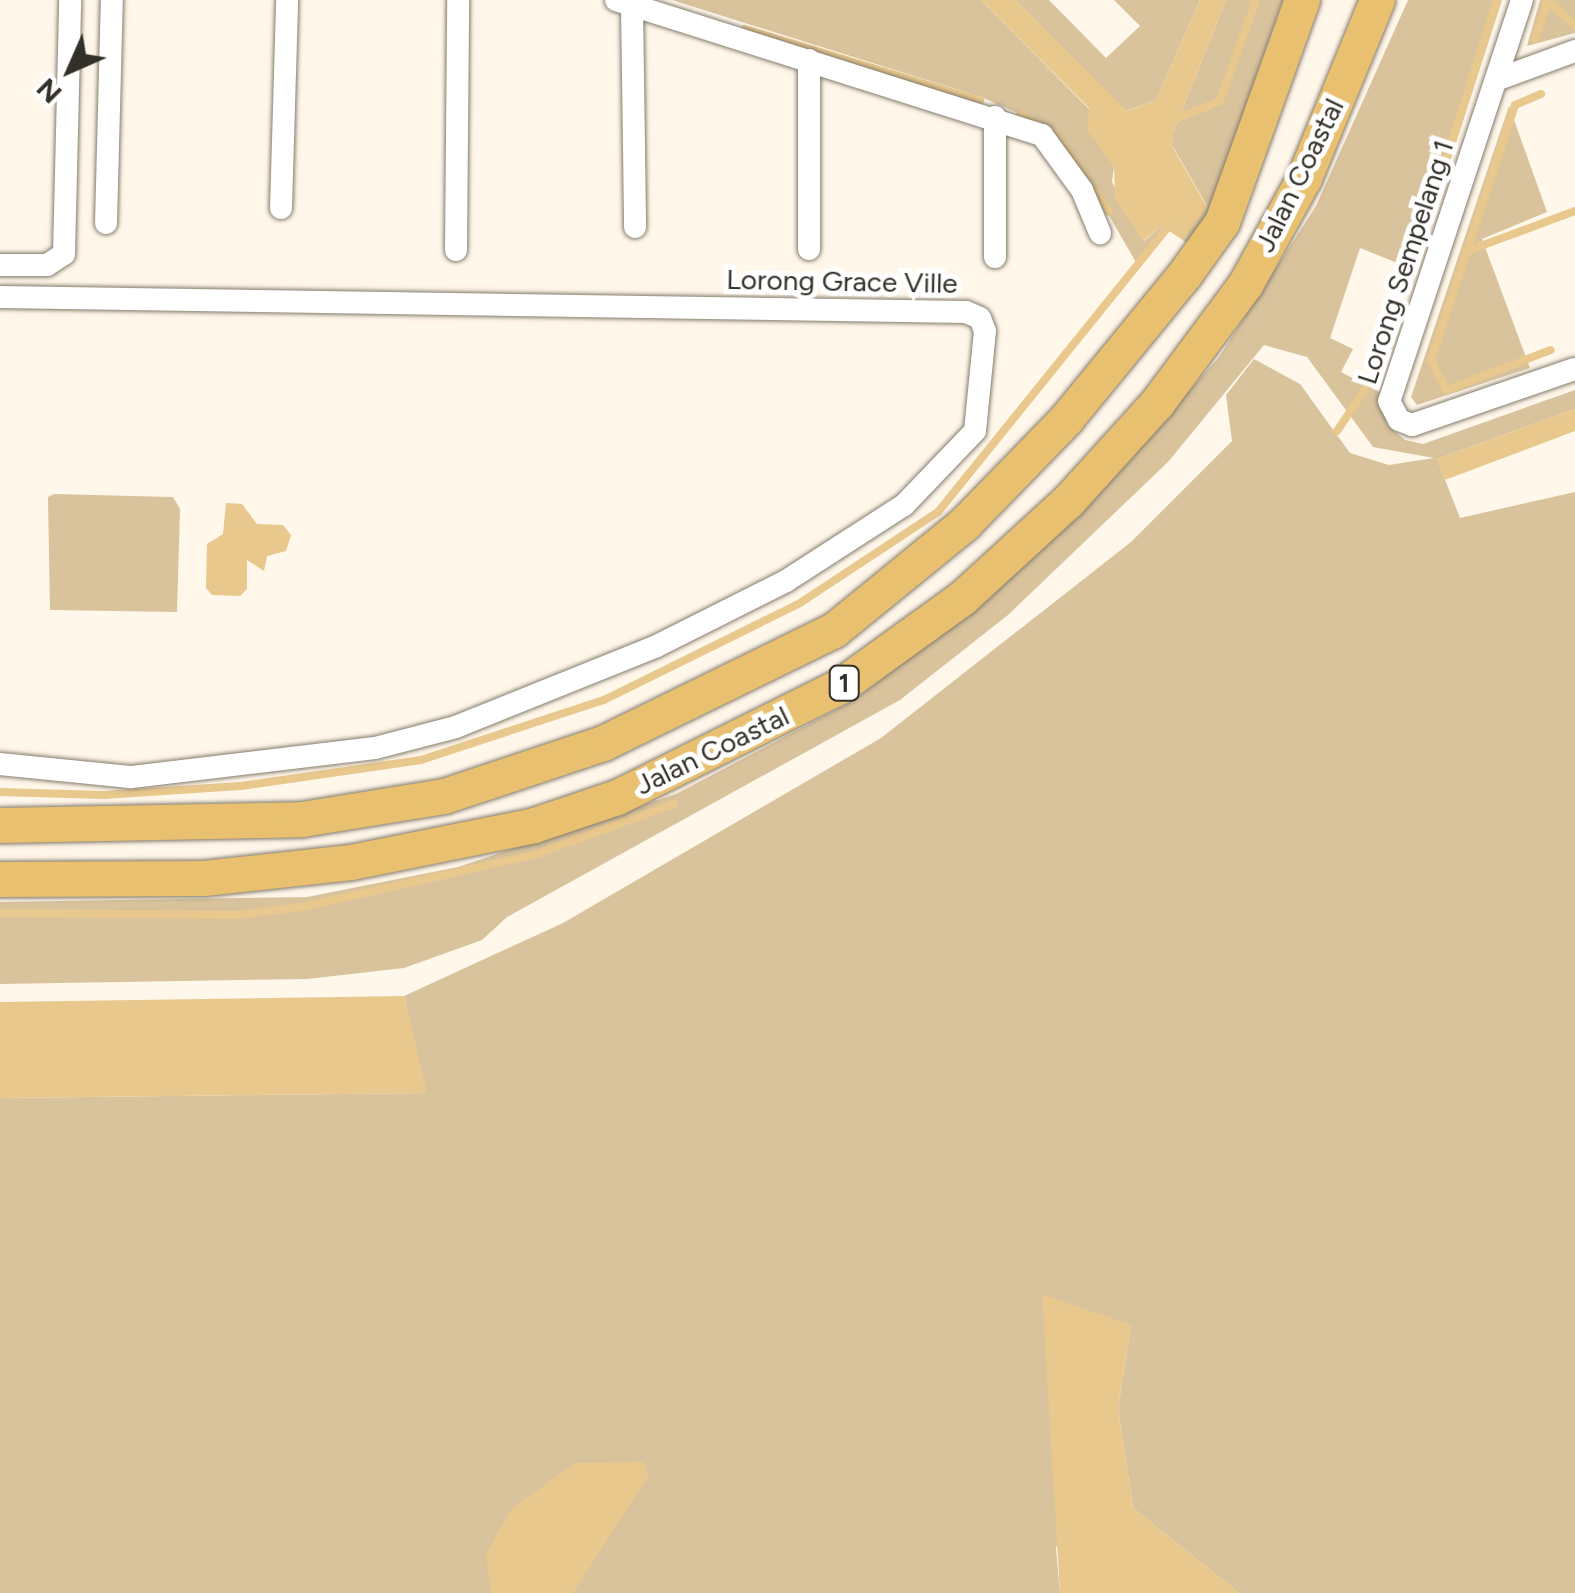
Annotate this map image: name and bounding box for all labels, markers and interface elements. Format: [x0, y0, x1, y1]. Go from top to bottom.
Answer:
north arrow [20, 20, 120, 120]
text: N [29, 72, 68, 111]
street label: Jalan Coastal [1247, 93, 1351, 257]
street label: Lorong Sempelang 1 [1350, 136, 1460, 388]
street label: Lorong Grace Ville [726, 262, 958, 300]
road number: 1 [826, 663, 862, 703]
street label: Jalan Coastal [630, 698, 794, 802]

